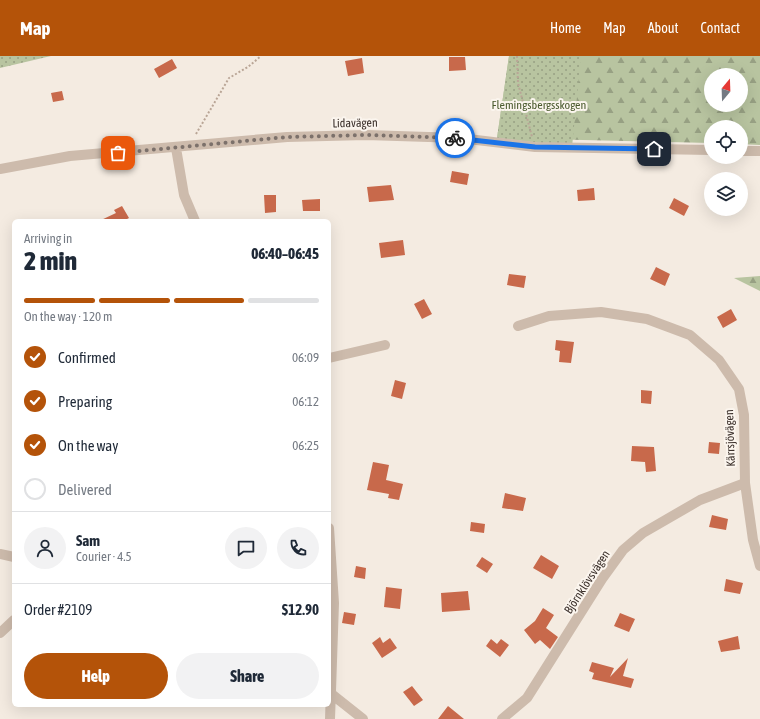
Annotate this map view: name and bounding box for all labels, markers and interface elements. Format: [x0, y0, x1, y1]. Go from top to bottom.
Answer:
text: Map [20, 17, 51, 39]
text: Home [550, 20, 581, 36]
text: Map [603, 20, 626, 36]
text: About [648, 20, 679, 36]
text: Contact [701, 20, 740, 36]
north arrow [704, 68, 748, 112]
map controls [704, 68, 748, 216]
park label: Flemingsbergsskogen [492, 98, 586, 112]
street label: Lidavägen [332, 116, 378, 130]
courier [435, 118, 475, 158]
button: locate [704, 120, 748, 164]
icon: bike [444, 127, 466, 149]
pin [637, 132, 671, 166]
pin [101, 136, 135, 170]
icon: home [643, 138, 665, 160]
icon: bag [107, 142, 129, 164]
button: layers [704, 172, 748, 216]
text: Arriving in [24, 231, 72, 246]
text: 06:40–06:45 [251, 245, 319, 262]
text: 2 min [24, 246, 77, 276]
text: On the way · 120 m [24, 309, 112, 324]
icon: check [24, 346, 46, 368]
text: Confirmed [58, 349, 116, 366]
text: 06:09 [292, 350, 319, 365]
icon: check [24, 390, 46, 412]
text: Preparing [58, 393, 112, 410]
text: 06:12 [292, 394, 319, 409]
street label: Kärrsjövägen [722, 409, 738, 467]
icon: check [24, 434, 46, 456]
text: On the way [58, 437, 119, 454]
text: 06:25 [292, 438, 319, 453]
text: Delivered [58, 481, 112, 498]
button: person [24, 527, 66, 569]
button: chat [225, 527, 267, 569]
button: phone [277, 527, 319, 569]
text: Sam [76, 532, 100, 549]
street label: Björnklövsvägen [561, 548, 613, 616]
text: Courier · 4.5 [76, 549, 132, 564]
text: Order #2109 [24, 601, 92, 618]
text: $12.90 [282, 601, 319, 618]
button: Help [24, 653, 168, 699]
button: Share [176, 653, 319, 699]

